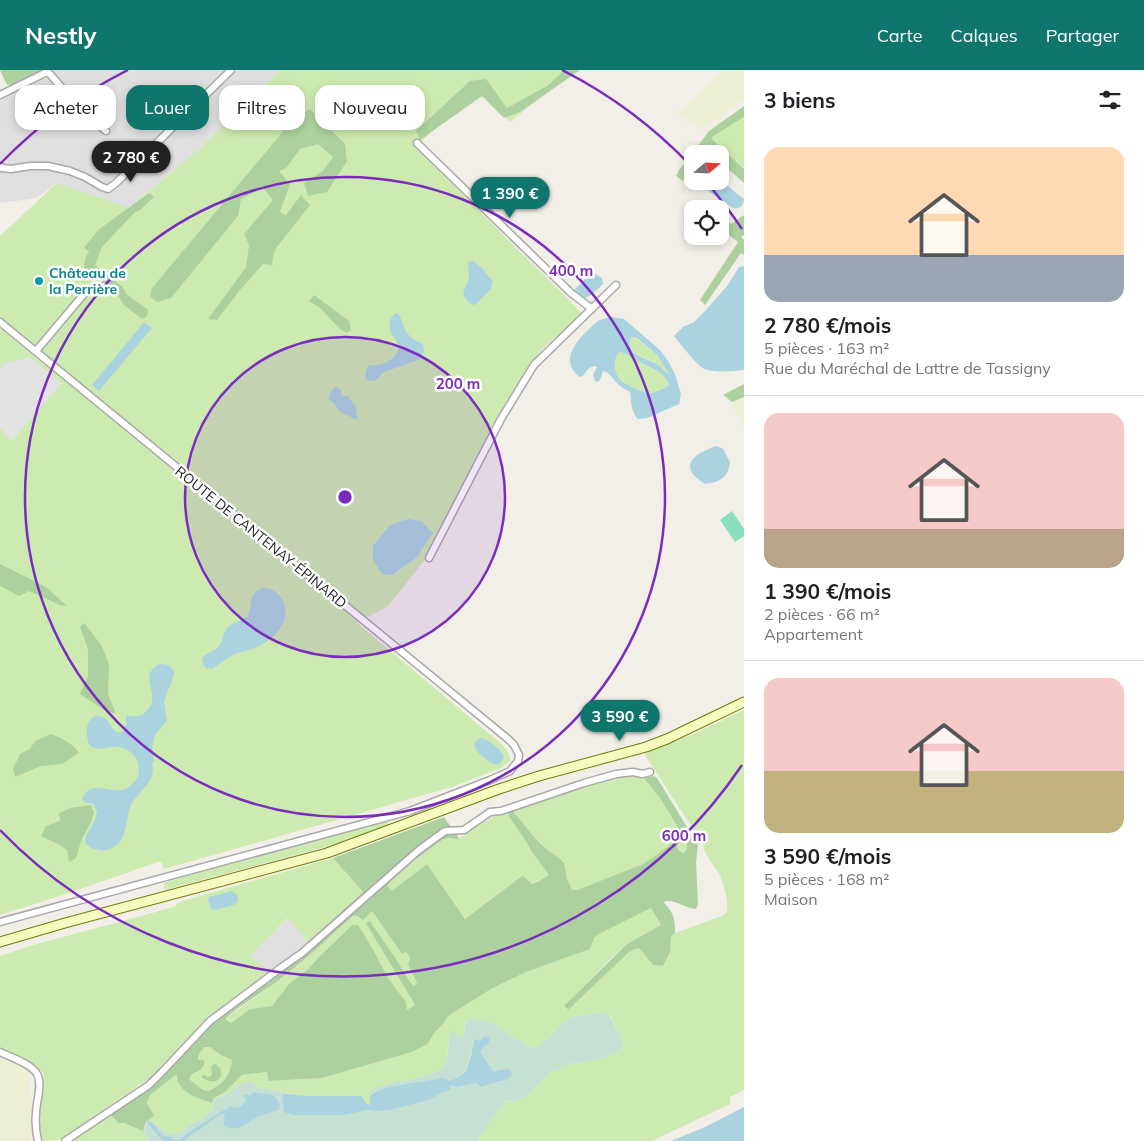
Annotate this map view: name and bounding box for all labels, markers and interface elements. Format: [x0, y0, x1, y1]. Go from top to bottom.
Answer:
text: Nestly [25, 20, 97, 50]
text: Carte [877, 24, 923, 47]
text: Calques [951, 24, 1018, 47]
text: Partager [1046, 24, 1119, 47]
chip: Acheter [15, 85, 116, 130]
chip: Louer [126, 85, 209, 130]
chip: Filtres [219, 85, 305, 130]
chip: Nouveau [315, 85, 425, 130]
icon: filters [1096, 86, 1124, 114]
text: 3 biens [764, 87, 836, 113]
pin: 2 780 € [85, 140, 177, 183]
north arrow [684, 145, 729, 190]
map controls [684, 145, 729, 245]
text: 2 780 € [103, 147, 159, 167]
pin: 1 390 € [464, 176, 556, 219]
icon: home [899, 180, 989, 270]
text: 1 390 € [482, 183, 538, 203]
button: locate [684, 200, 729, 245]
text: 400 m [549, 261, 593, 280]
place label: Château de la Perrière [49, 264, 126, 298]
marker: Château de la Perrière [33, 275, 45, 287]
text: 2 780 €/mois [764, 312, 891, 338]
text: 5 pièces · 163 m² [764, 338, 889, 358]
text: Rue du Maréchal de Lattre de Tassigny [764, 358, 1051, 378]
text: 200 m [436, 374, 480, 393]
icon: home [899, 445, 989, 535]
street label: ROUTE DE CANTENAY-ÉPINARD [172, 462, 350, 612]
centre of rings [336, 488, 354, 506]
text: 1 390 €/mois [764, 578, 891, 604]
text: 2 pièces · 66 m² [764, 604, 880, 624]
text: Appartement [764, 624, 863, 644]
pin: 3 590 € [574, 700, 666, 742]
text: 3 590 € [592, 706, 648, 726]
icon: home [899, 710, 989, 800]
text: 600 m [662, 826, 706, 845]
text: 3 590 €/mois [764, 843, 891, 869]
text: 5 pièces · 168 m² [764, 869, 889, 889]
text: Maison [764, 889, 818, 909]

